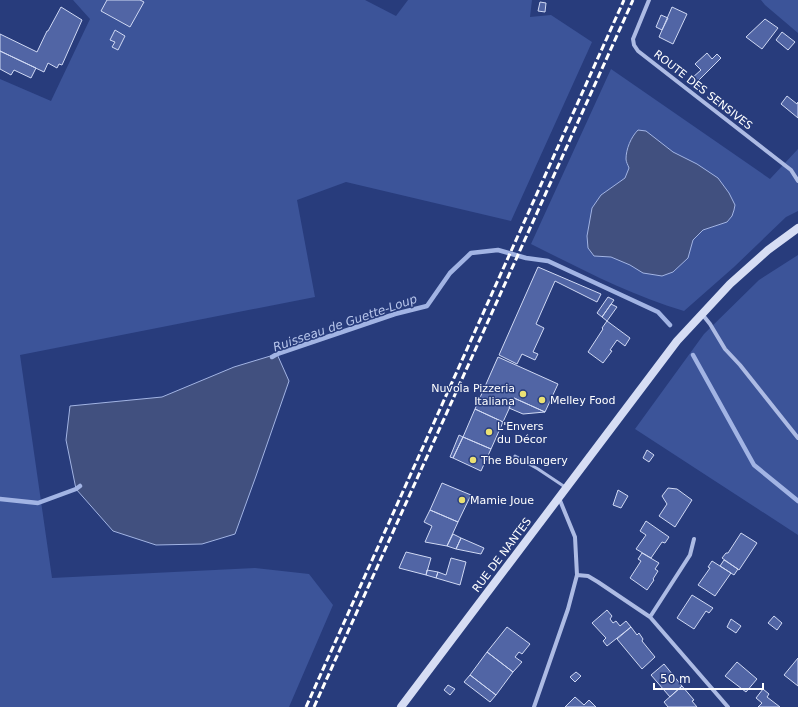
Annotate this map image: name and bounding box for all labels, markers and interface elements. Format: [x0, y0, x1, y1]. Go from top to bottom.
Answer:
street label: ROUTE DES SENSIVES [651, 48, 755, 132]
water label: Ruisseau de Guette-Loup [271, 292, 419, 354]
place label: Nuvola Pizzeria Italiana [431, 382, 515, 408]
marker: Nuvola Pizzeria Italiana [518, 389, 528, 399]
place label: Melley Food [550, 394, 616, 407]
marker: Melley Food [537, 395, 547, 405]
place label: L'Envers du Décor [497, 420, 547, 446]
marker: L'Envers du Décor [484, 427, 494, 437]
place label: The Boulangery [480, 454, 568, 467]
marker: The Boulangery [468, 455, 478, 465]
place label: Mamie Joue [470, 494, 534, 507]
marker: Mamie Joue [457, 495, 467, 505]
street label: RUE DE NANTES [470, 515, 534, 595]
scale bar [654, 665, 763, 691]
text: 50 m [660, 672, 691, 686]

